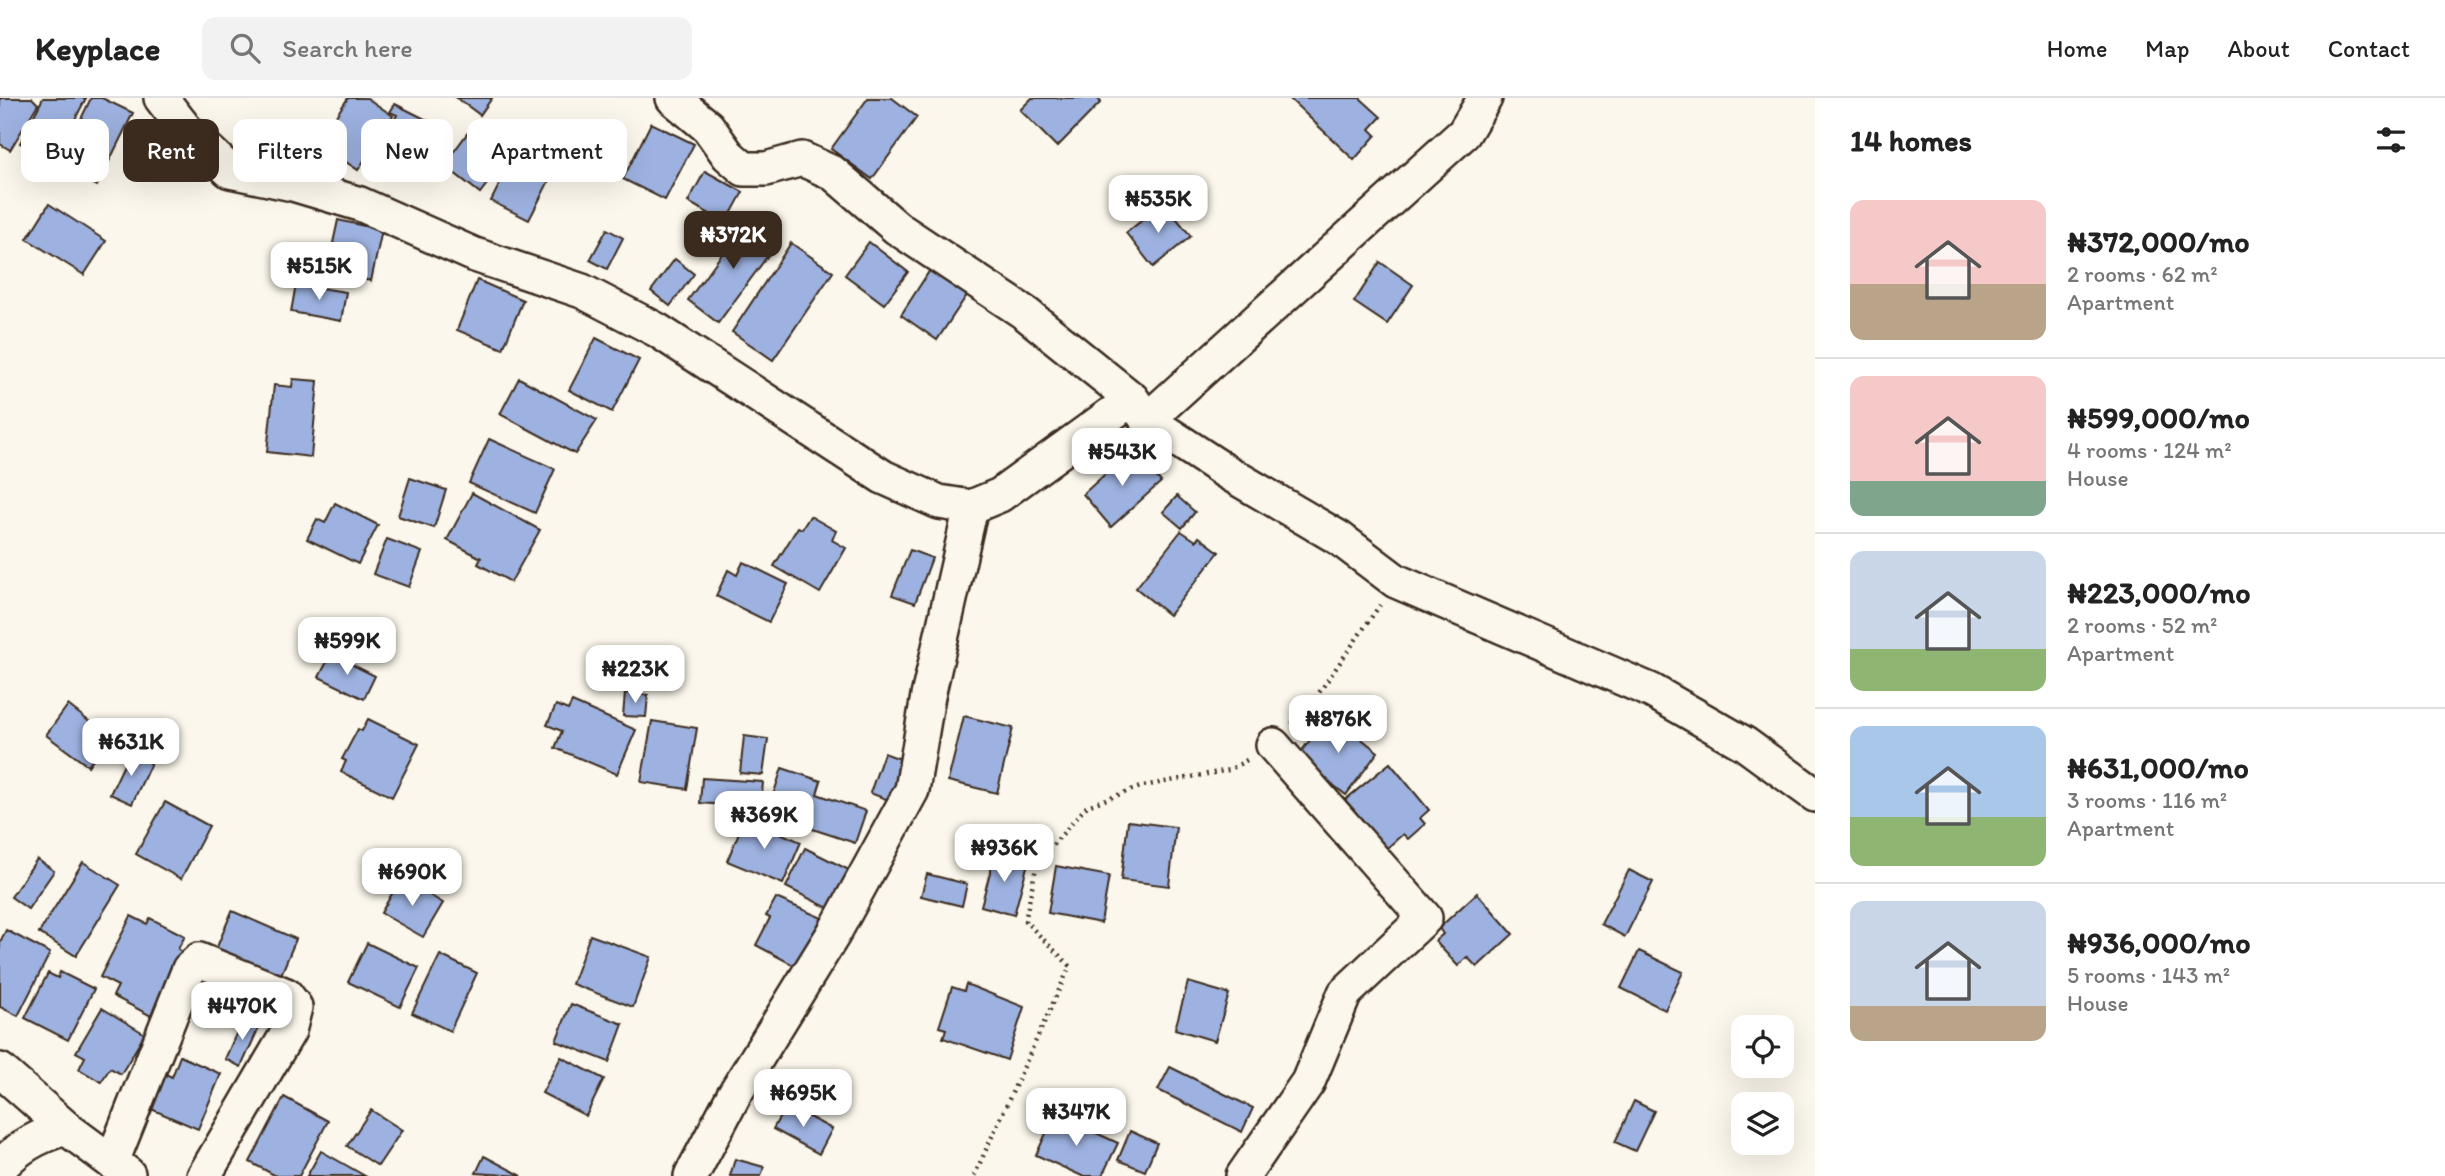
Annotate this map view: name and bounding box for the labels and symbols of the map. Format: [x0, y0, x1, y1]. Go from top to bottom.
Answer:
pin: ₦535K [1109, 176, 1207, 235]
pin: ₦372K [684, 212, 782, 271]
pin: ₦515K [270, 242, 368, 302]
pin: ₦543K [1073, 428, 1171, 488]
pin: ₦599K [298, 618, 396, 677]
pin: ₦223K [586, 646, 684, 705]
pin: ₦876K [1289, 696, 1387, 755]
pin: ₦631K [82, 718, 180, 778]
pin: ₦369K [715, 792, 813, 851]
pin: ₦936K [955, 824, 1053, 884]
pin: ₦690K [363, 848, 461, 908]
pin: ₦470K [193, 982, 291, 1042]
pin: ₦695K [754, 1070, 852, 1129]
pin: ₦347K [1027, 1088, 1125, 1148]

